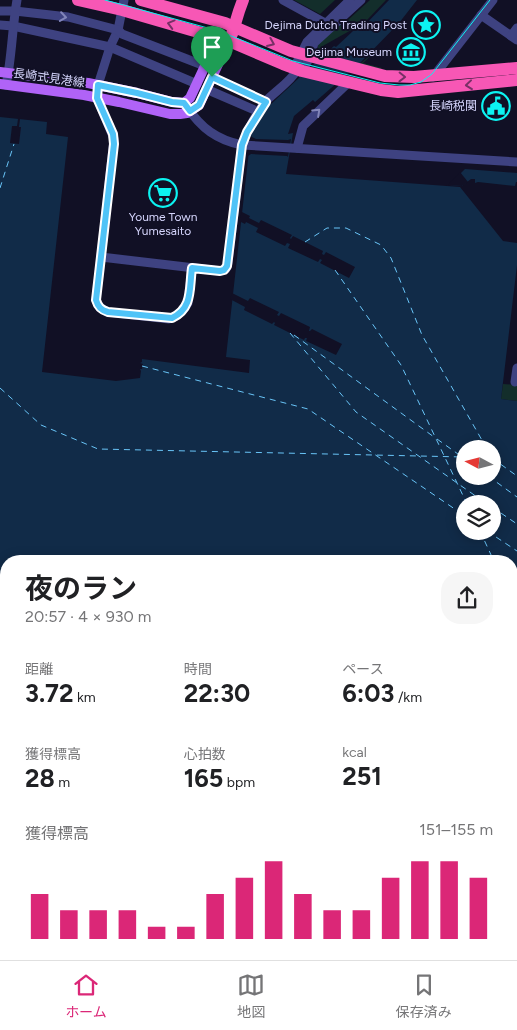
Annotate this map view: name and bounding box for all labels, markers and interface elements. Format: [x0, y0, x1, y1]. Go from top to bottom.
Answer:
place icon: Dejima Dutch Trading Post [411, 10, 441, 40]
one-way arrow [60, 11, 68, 22]
place label: Dejima Dutch Trading Post [265, 18, 407, 32]
one-way arrow [167, 20, 176, 30]
pin [191, 26, 233, 77]
icon: arrive [198, 33, 226, 61]
one-way arrow [266, 37, 275, 47]
museum icon: Dejima Museum [396, 37, 426, 67]
place label: Dejima Museum [306, 45, 392, 59]
street label: 長崎式見港線 [12, 66, 86, 90]
one-way arrow [398, 72, 406, 82]
one-way arrow [464, 80, 472, 91]
public building icon: 長崎税関 [481, 91, 511, 121]
place label: 長崎税関 [429, 99, 477, 113]
one-way arrow [312, 109, 321, 118]
supermarket icon: Youme Town Yumesaito [148, 178, 178, 208]
place label: Youme Town Yumesaito [129, 210, 198, 238]
north arrow [456, 440, 501, 485]
map controls [456, 440, 501, 540]
button: layers [456, 495, 501, 540]
text: 夜のラン [25, 571, 137, 605]
button: share [441, 572, 493, 624]
text: 20:57 · 4 × 930 m [25, 607, 151, 626]
text: 距離 [25, 661, 53, 678]
text: 時間 [184, 661, 212, 678]
text: ペース [342, 661, 384, 678]
text: 3.72 [25, 678, 73, 708]
text: 22:30 [184, 678, 250, 708]
text: 6:03 [342, 678, 394, 708]
text: km [73, 689, 96, 706]
text: /km [394, 689, 422, 706]
text: kcal [342, 744, 367, 761]
text: 獲得標高 [25, 746, 81, 763]
text: 心拍数 [184, 746, 226, 763]
text: 251 [342, 761, 382, 791]
text: 28 [25, 763, 55, 793]
text: 165 [184, 763, 223, 793]
text: m [55, 774, 70, 791]
text: bpm [223, 774, 255, 791]
text: 151–155 m [419, 820, 493, 839]
text: 獲得標高 [25, 824, 89, 843]
tab: ホーム [65, 971, 107, 1021]
tab: 地図 [237, 971, 265, 1021]
tab: 保存済み [396, 971, 452, 1021]

